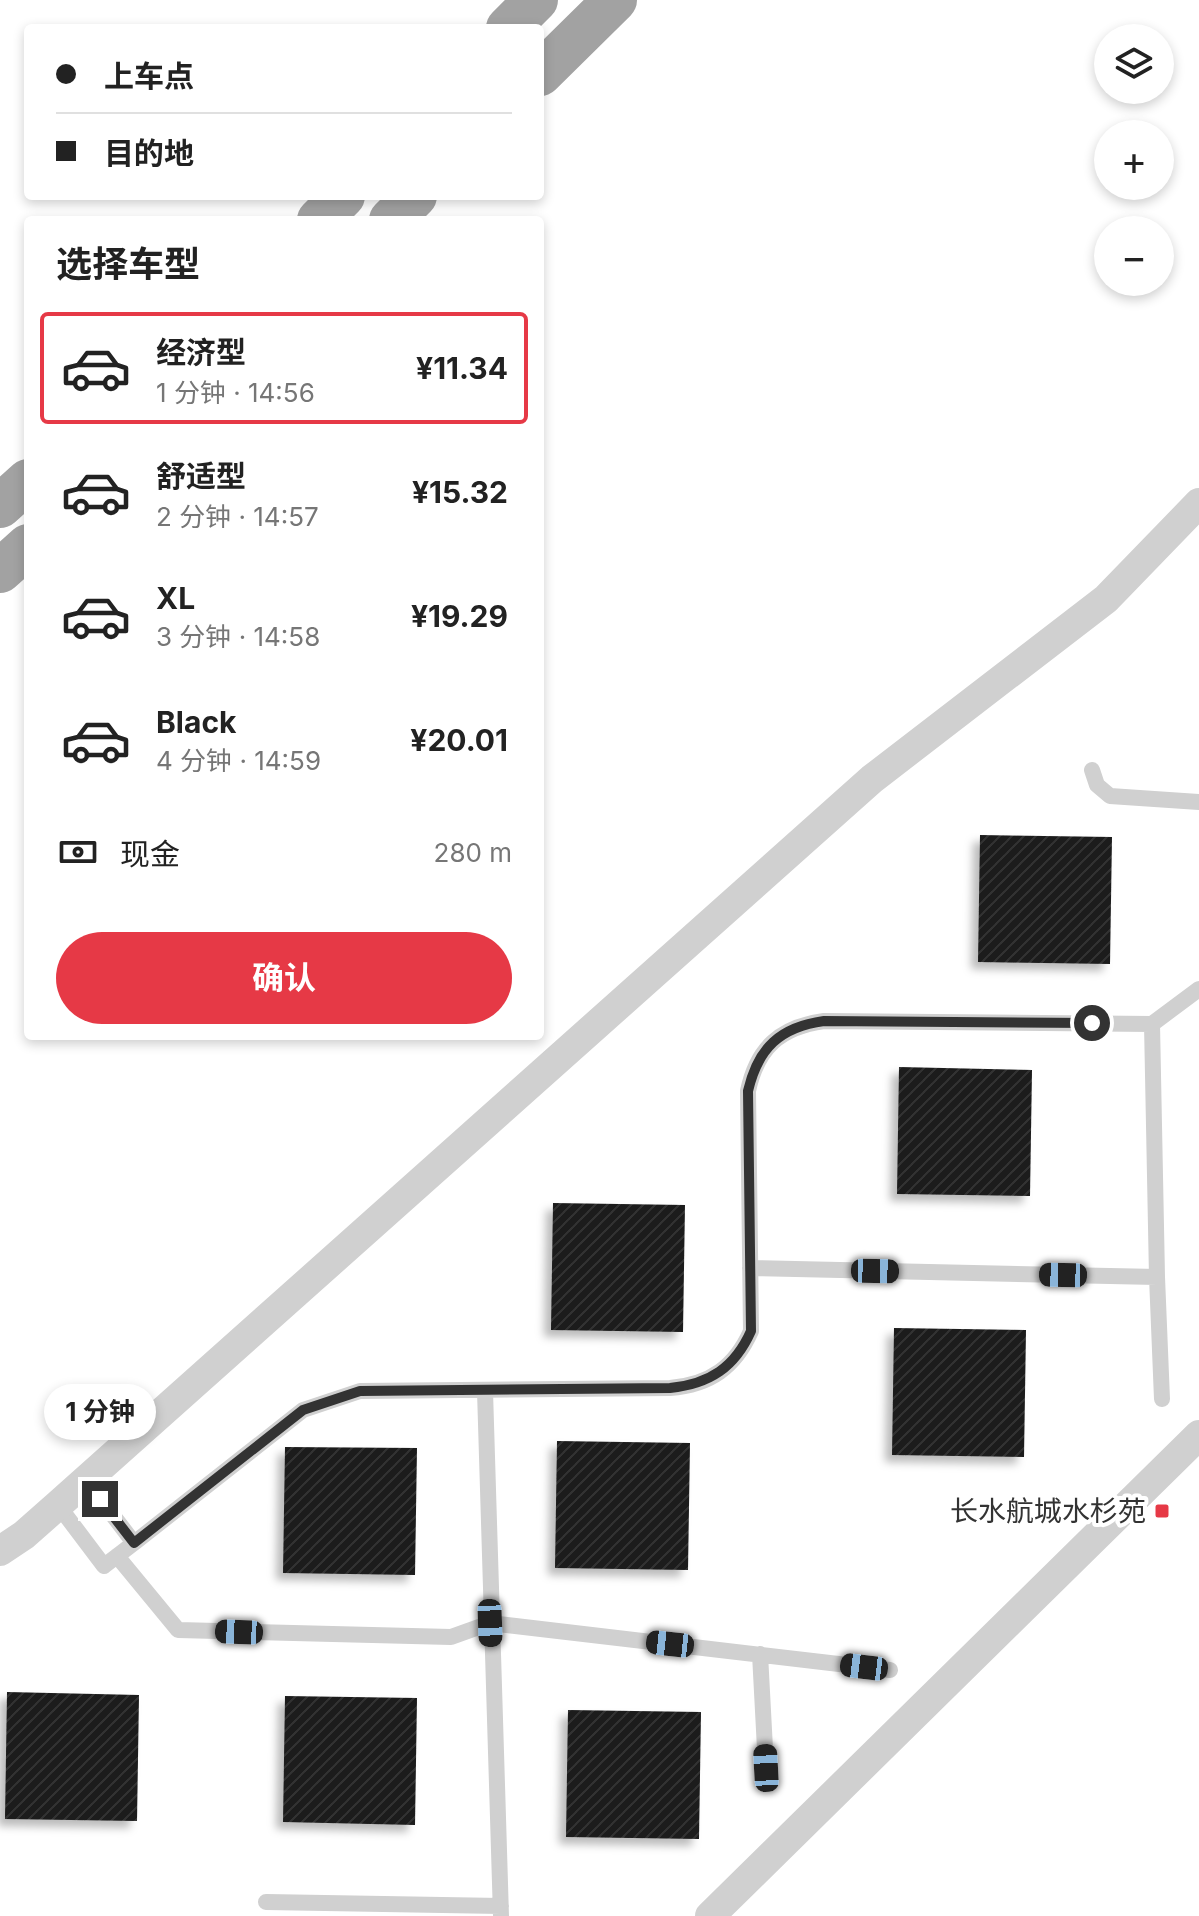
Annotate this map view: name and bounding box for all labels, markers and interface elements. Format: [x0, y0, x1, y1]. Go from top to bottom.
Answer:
map controls [1094, 24, 1174, 296]
button: layers [1094, 24, 1174, 104]
text: 上车点 [104, 58, 194, 94]
button: + [1094, 120, 1174, 200]
text: 目的地 [104, 135, 194, 171]
button: − [1094, 216, 1174, 296]
text: 选择车型 [56, 242, 200, 286]
icon: car [60, 332, 132, 404]
text: 经济型 [156, 334, 246, 370]
text: ¥11.34 [416, 350, 508, 386]
text: 1 分钟 · 14:56 [156, 377, 315, 408]
icon: car [60, 456, 132, 528]
text: 舒适型 [156, 458, 246, 494]
text: ¥15.32 [412, 474, 508, 510]
text: 2 分钟 · 14:57 [156, 501, 319, 532]
icon: car [60, 580, 132, 652]
text: XL [156, 580, 195, 616]
text: ¥19.29 [411, 598, 508, 634]
text: 3 分钟 · 14:58 [156, 621, 320, 652]
icon: car [60, 704, 132, 776]
text: Black [156, 704, 236, 740]
text: ¥20.01 [410, 722, 508, 758]
text: 4 分钟 · 14:59 [156, 745, 321, 776]
icon: cash [56, 830, 100, 874]
text: 现金 [120, 836, 180, 872]
text: 280 m [434, 837, 512, 868]
button: 确认 [56, 932, 512, 1024]
route start [1074, 1005, 1110, 1041]
car [851, 1259, 899, 1283]
car [1039, 1263, 1087, 1287]
callout: 1 分钟 [44, 1383, 156, 1439]
text: 1 分钟 [65, 1396, 135, 1427]
route end [82, 1481, 118, 1517]
place label: 长水航城水杉苑 [950, 1494, 1146, 1528]
marker: 长水航城水杉苑 [1153, 1502, 1171, 1520]
car [477, 1599, 503, 1647]
car [215, 1619, 263, 1645]
car [645, 1630, 695, 1658]
car [839, 1652, 889, 1682]
car [753, 1743, 779, 1793]

